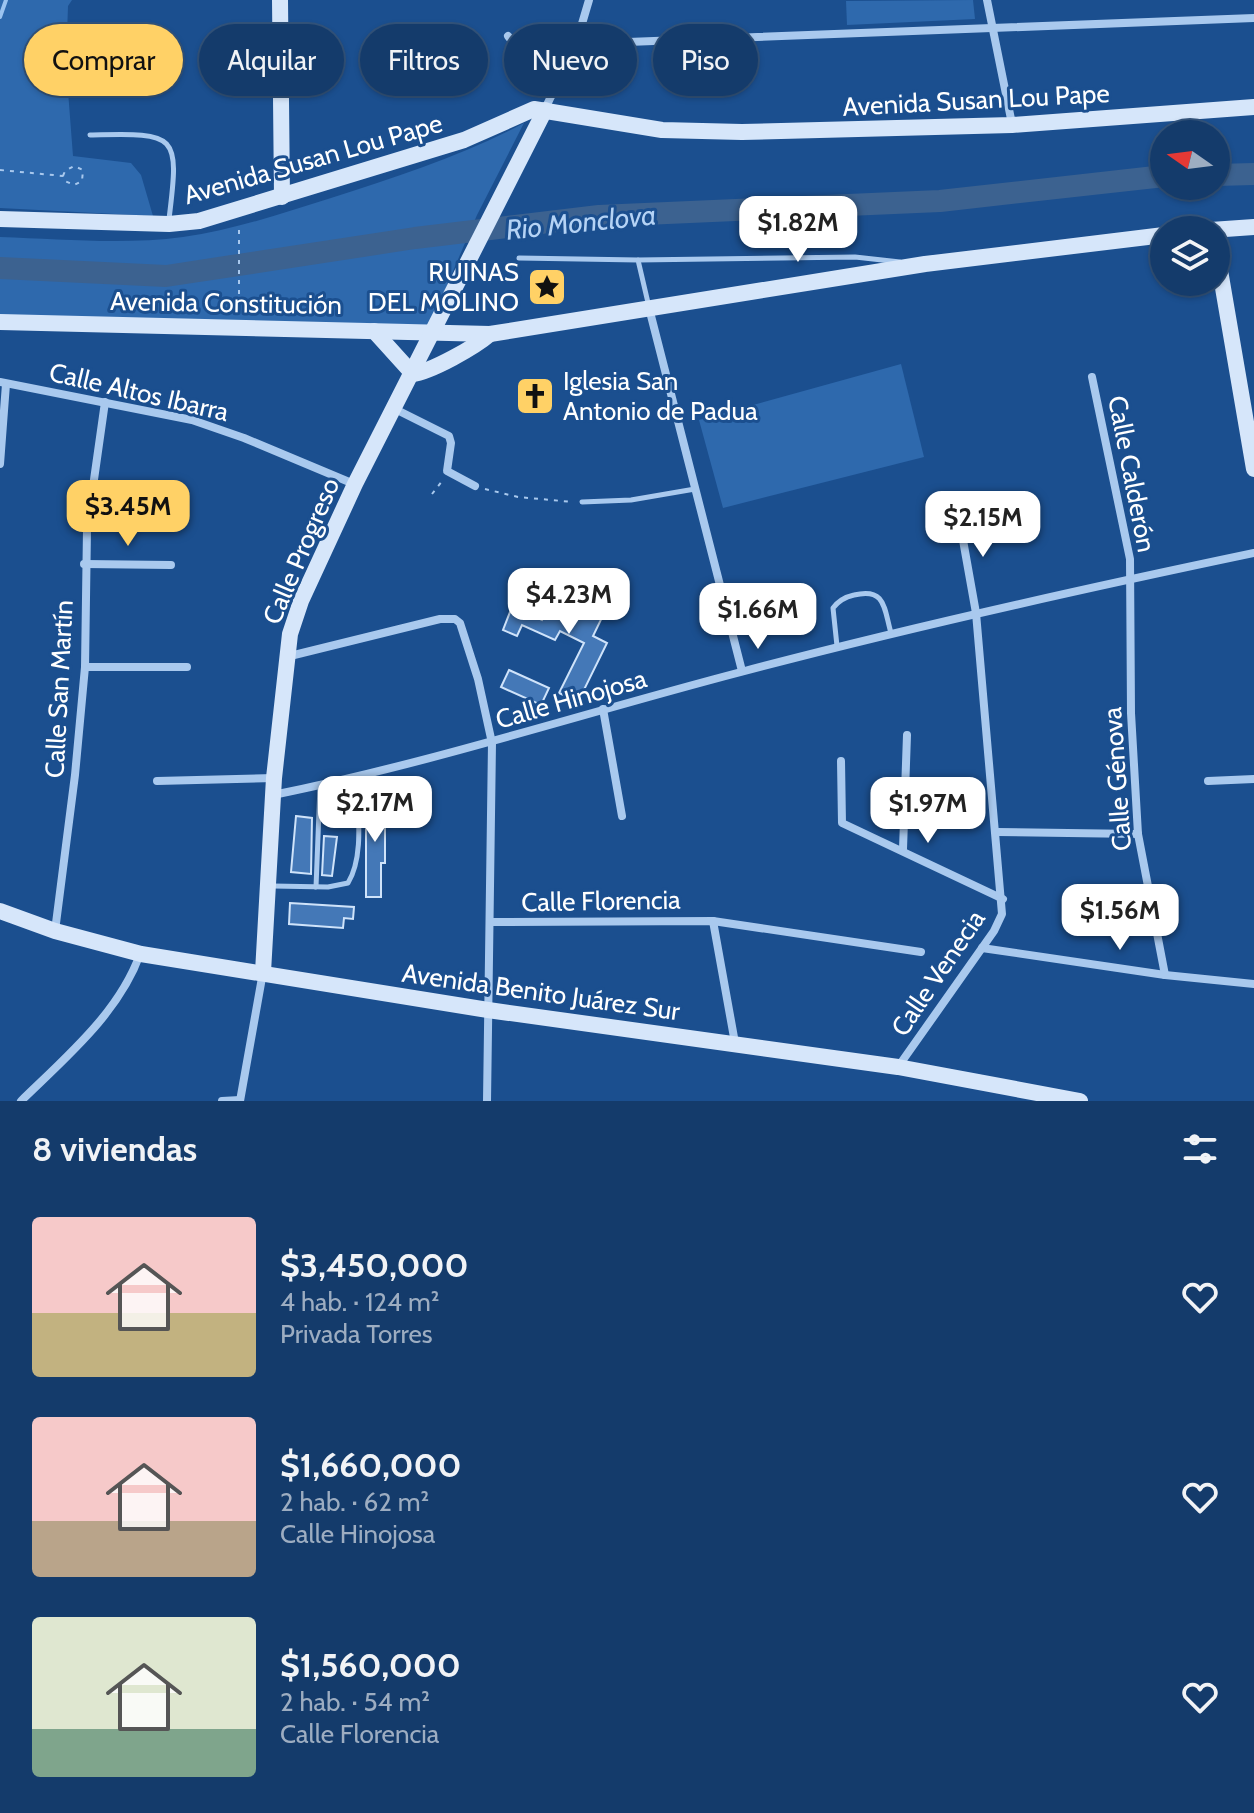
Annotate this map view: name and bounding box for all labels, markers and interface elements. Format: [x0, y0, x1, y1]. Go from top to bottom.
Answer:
chip: Comprar [24, 24, 183, 96]
chip: Alquilar [199, 24, 344, 96]
chip: Filtros [360, 24, 488, 96]
chip: Nuevo [504, 24, 637, 96]
chip: Piso [653, 24, 758, 96]
street label: Avenida Susan Lou Pape [842, 77, 1110, 123]
street label: Avenida Susan Lou Pape [180, 107, 446, 211]
north arrow [1150, 120, 1230, 200]
map controls [1150, 120, 1230, 296]
pin: $1.82M [733, 196, 863, 264]
water label: Rio Monclova [504, 197, 658, 247]
text: $1.82M [757, 206, 839, 238]
button: layers [1150, 216, 1230, 296]
place label: RUINAS DEL MOLINO [368, 256, 519, 318]
place icon: RUINAS DEL MOLINO [526, 266, 568, 308]
street label: Avenida Constitución [110, 285, 342, 321]
street label: Calle Altos Ibarra [46, 356, 232, 428]
place label: Iglesia San Antonio de Padua [563, 365, 758, 427]
church icon: Iglesia San Antonio de Padua [514, 375, 556, 417]
street label: Calle Calderón [1101, 393, 1163, 555]
street label: Calle Progreso [256, 473, 346, 629]
pin: $3.45M [63, 480, 193, 548]
text: $3.45M [85, 490, 171, 522]
pin: $2.15M [918, 491, 1048, 559]
text: $2.15M [943, 501, 1023, 533]
pin: $4.23M [504, 568, 634, 636]
text: $4.23M [526, 578, 612, 610]
pin: $1.66M [693, 583, 823, 651]
text: $1.66M [717, 593, 799, 625]
street label: Calle San Martín [38, 599, 80, 779]
street label: Calle Hinojosa [492, 662, 651, 736]
street label: Calle Génova [1096, 705, 1138, 852]
pin: $2.17M [310, 776, 440, 844]
pin: $1.97M [863, 777, 993, 845]
text: $2.17M [336, 786, 414, 818]
text: $1.97M [888, 787, 968, 819]
street label: Calle Florencia [521, 884, 681, 918]
pin: $1.56M [1055, 884, 1185, 952]
text: $1.56M [1080, 894, 1160, 926]
street label: Calle Venecia [884, 903, 992, 1042]
street label: Avenida Benito Juárez Sur [400, 957, 683, 1027]
icon: filters [1178, 1127, 1222, 1171]
text: 8 viviendas [32, 1128, 197, 1170]
text: $3,450,000 [280, 1244, 469, 1286]
icon: home [96, 1249, 192, 1345]
icon: heart [1178, 1275, 1222, 1319]
text: 4 hab. · 124 m² [280, 1286, 439, 1318]
text: Privada Torres [280, 1318, 433, 1350]
text: $1,660,000 [280, 1444, 462, 1486]
icon: home [96, 1449, 192, 1545]
icon: heart [1178, 1475, 1222, 1519]
text: 2 hab. · 62 m² [280, 1486, 429, 1518]
text: Calle Hinojosa [280, 1518, 435, 1550]
text: $1,560,000 [280, 1644, 461, 1686]
icon: home [96, 1649, 192, 1745]
icon: heart [1178, 1675, 1222, 1719]
text: 2 hab. · 54 m² [280, 1686, 430, 1718]
text: Calle Florencia [280, 1718, 439, 1750]

